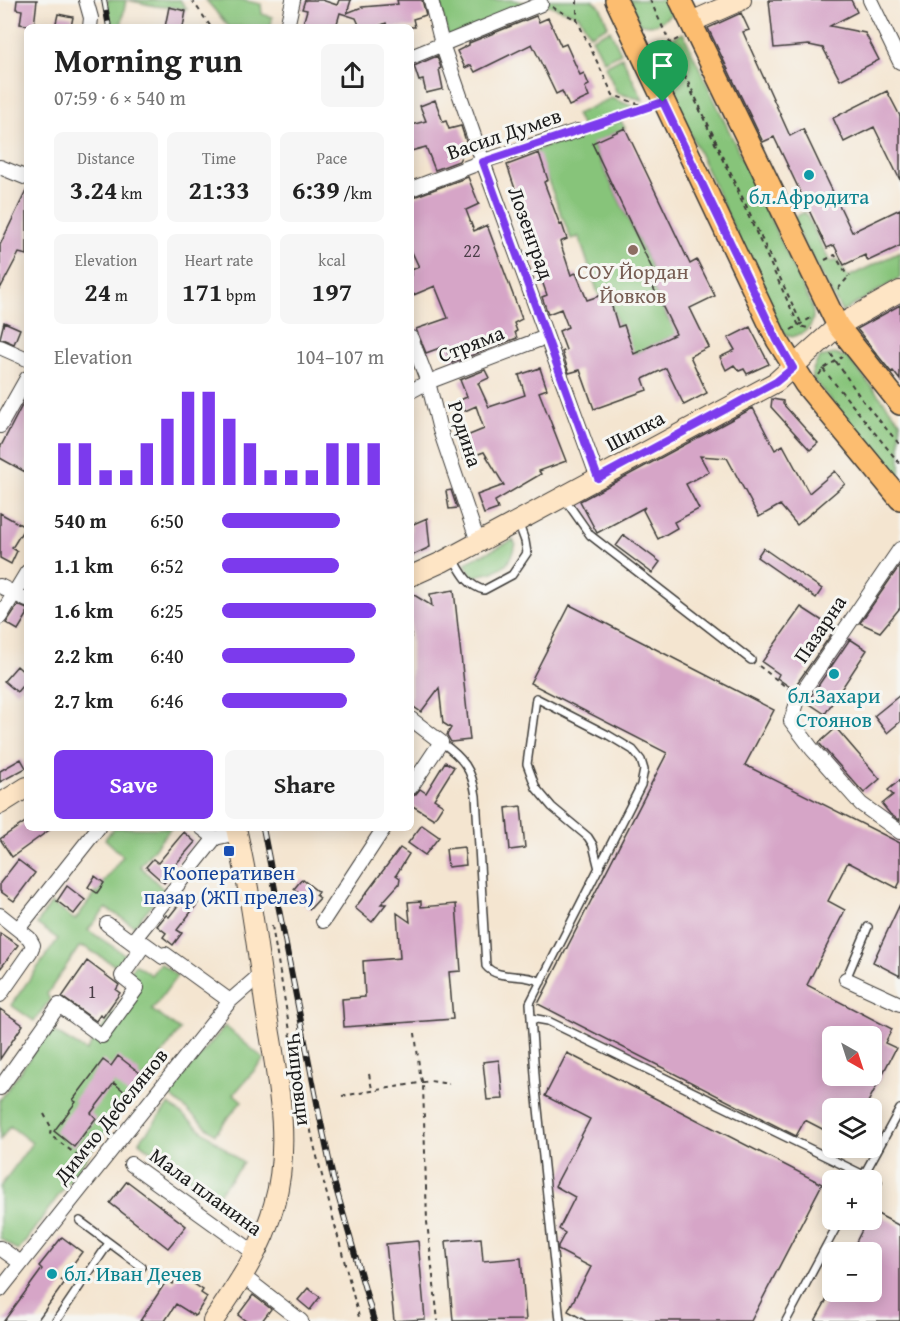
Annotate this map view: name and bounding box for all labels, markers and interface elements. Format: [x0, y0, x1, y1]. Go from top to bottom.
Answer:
text: Morning run [54, 36, 243, 84]
pin [637, 40, 688, 102]
button: share [321, 44, 384, 107]
icon: arrive [646, 49, 679, 82]
text: 07:59 · 6 × 540 m [54, 83, 186, 112]
street label: Васил Думев [442, 99, 565, 168]
text: Distance [77, 146, 135, 170]
text: Time [202, 146, 236, 170]
text: Pace [317, 146, 347, 170]
marker: бл.Афродита [802, 168, 816, 182]
text: 3.24 [70, 170, 118, 209]
text: 21:33 [188, 170, 250, 209]
text: 6:39 [292, 170, 340, 209]
text: km [118, 181, 142, 205]
text: /km [340, 181, 372, 205]
place label: бл.Афродита [749, 181, 869, 212]
street label: Лозенград [500, 182, 563, 284]
house number: 22 [463, 237, 481, 264]
marker: СОУ Йордан Йовков [626, 243, 640, 257]
text: Elevation [75, 248, 137, 272]
text: Heart rate [185, 248, 253, 272]
text: kcal [318, 248, 346, 272]
place label: СОУ Йордан Йовков [577, 256, 689, 311]
text: 24 [84, 272, 111, 311]
text: 171 [182, 272, 222, 311]
text: 197 [312, 272, 352, 311]
text: m [111, 283, 128, 307]
text: bpm [222, 283, 256, 307]
street label: Стряма [433, 317, 508, 370]
text: Elevation [54, 342, 132, 371]
text: 104–107 m [296, 342, 384, 371]
street label: Родина [440, 397, 491, 471]
street label: Шипка [600, 402, 670, 459]
text: 540 m [54, 506, 107, 535]
text: 6:50 [150, 506, 184, 535]
text: 1.1 km [54, 551, 113, 580]
text: 6:52 [150, 551, 184, 580]
street label: Пазарна [785, 588, 854, 669]
text: 1.6 km [54, 596, 113, 625]
text: 6:25 [150, 596, 184, 625]
text: 2.2 km [54, 641, 113, 670]
text: 6:40 [150, 641, 184, 670]
marker: бл.Захари Стоянов [827, 667, 841, 681]
place label: бл.Захари Стоянов [788, 680, 880, 735]
text: 2.7 km [54, 686, 113, 715]
text: 6:46 [150, 686, 184, 715]
button: Save [54, 750, 213, 819]
button: Share [225, 750, 384, 819]
marker: Кооперативен пазар (ЖП прелез) [222, 844, 236, 858]
place label: Кооперативен пазар (ЖП прелез) [144, 857, 314, 912]
house number: 1 [88, 978, 96, 1005]
north arrow [822, 1026, 882, 1086]
map controls [822, 1026, 882, 1302]
street label: Чипровци [278, 1030, 321, 1127]
street label: Димчо Дебелянов [45, 1041, 175, 1191]
button: layers [822, 1098, 882, 1158]
street label: Мала планина [143, 1140, 269, 1243]
button: + [822, 1170, 882, 1230]
button: − [822, 1242, 882, 1302]
place label: бл. Иван Дечев [64, 1258, 202, 1289]
marker: бл. Иван Дечев [45, 1267, 59, 1281]

